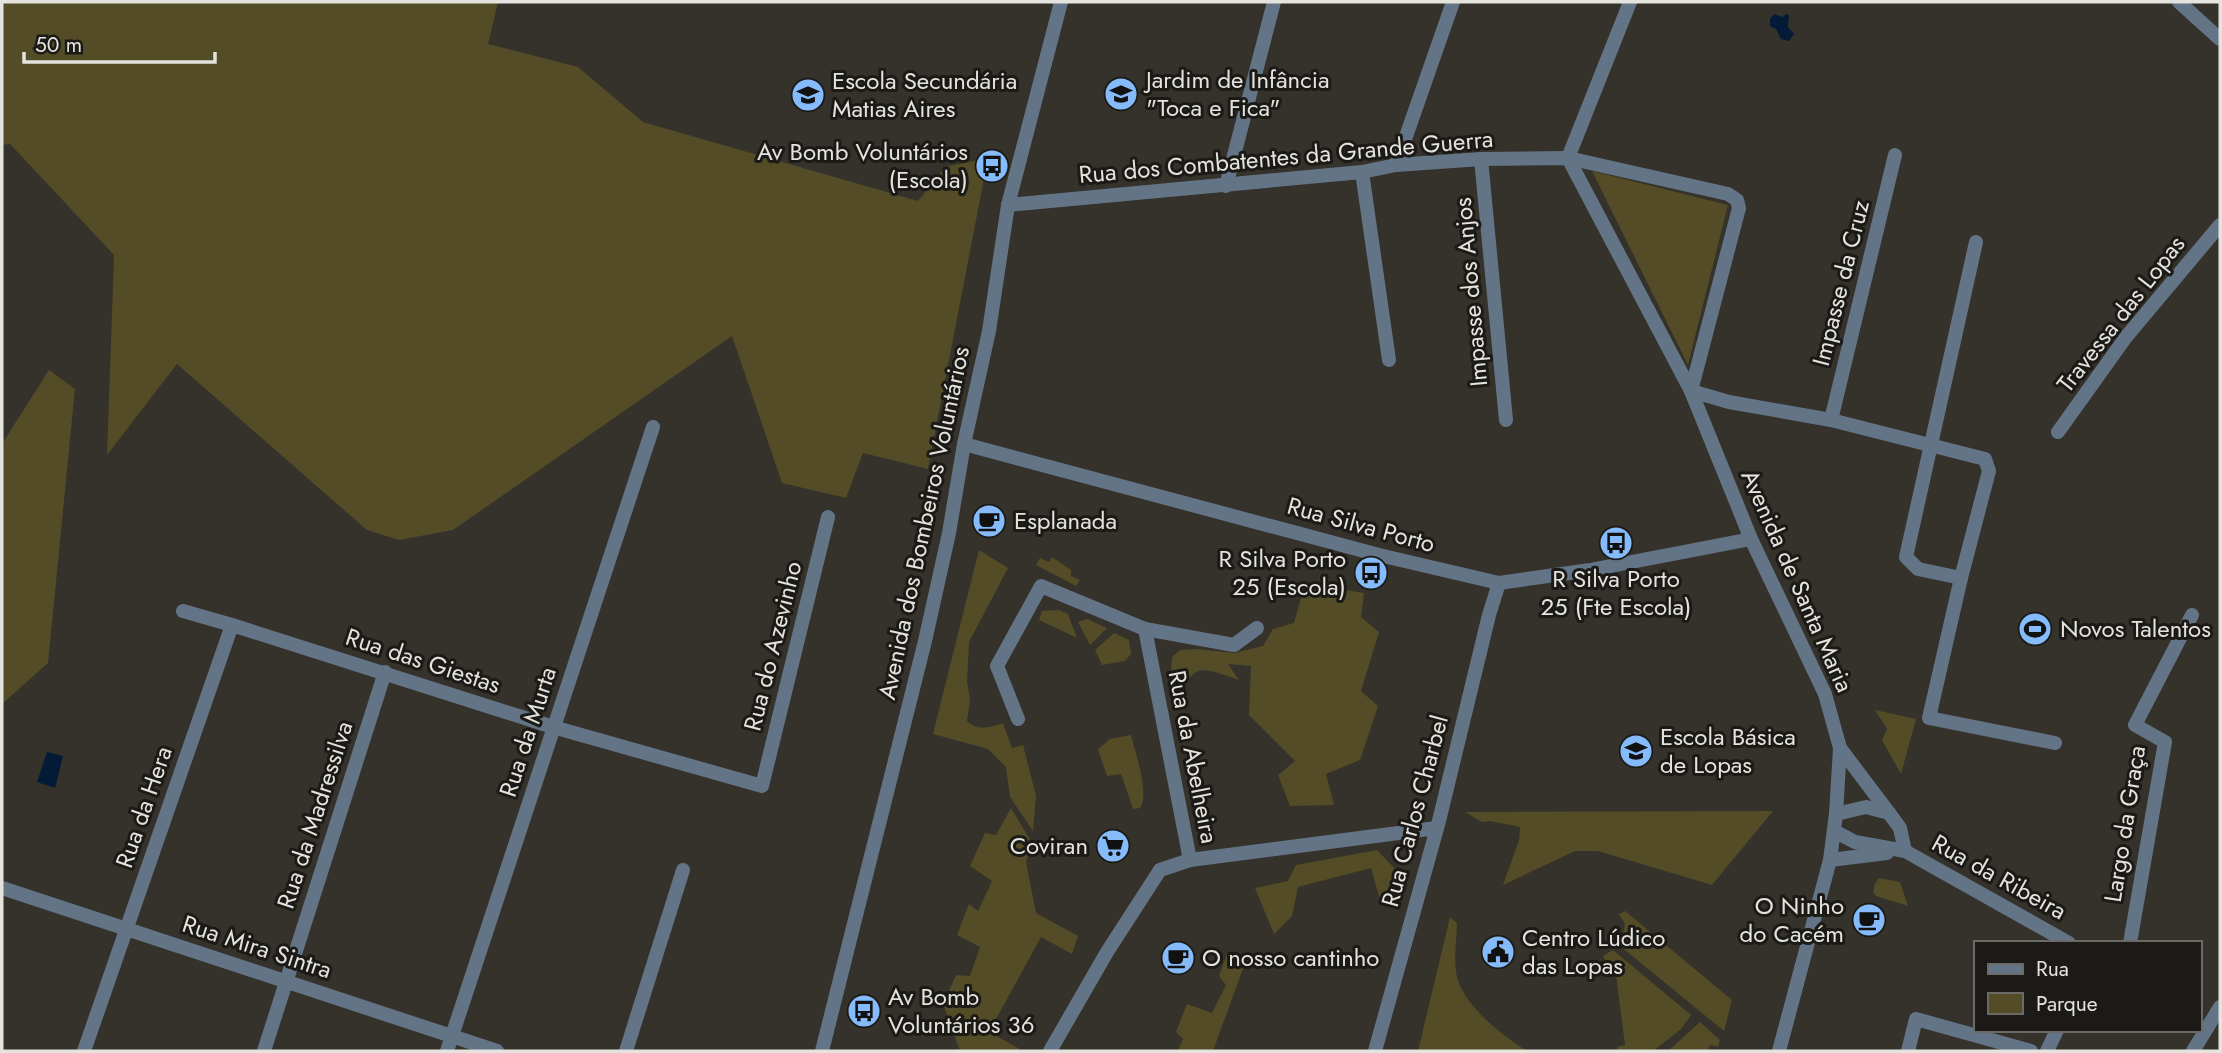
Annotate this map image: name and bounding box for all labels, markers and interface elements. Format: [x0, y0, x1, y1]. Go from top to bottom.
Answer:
scale bar [24, 21, 215, 65]
text: 50 m [35, 30, 82, 60]
place label: Jardim de Infância "Toca e Fica" [1143, 62, 1329, 125]
place label: Escola Secundária Matias Aires [832, 63, 1017, 126]
school or university icon: Jardim de Infância "Toca e Fica" [1102, 75, 1140, 113]
school or university icon: Escola Secundária Matias Aires [789, 76, 827, 114]
street label: Rua dos Combatentes da Grande Guerra [1077, 121, 1495, 192]
place label: Av Bomb Voluntários (Escola) [757, 134, 968, 197]
bus stop icon: Av Bomb Voluntários (Escola) [973, 147, 1011, 185]
street label: Impasse dos Anjos [1445, 196, 1496, 388]
street label: Impasse da Cruz [1803, 196, 1878, 369]
street label: Travessa das Lopas [2048, 228, 2193, 400]
street label: Avenida dos Bombeiros Voluntários [869, 343, 978, 703]
street label: Avenida de Santa Maria [1733, 464, 1862, 698]
street label: Rua Silva Porto [1283, 488, 1439, 561]
cafe icon: Esplanada [970, 502, 1008, 540]
place label: Esplanada [1014, 503, 1117, 538]
bus stop icon: R Silva Porto 25 (Fte Escola) [1597, 524, 1635, 562]
place label: R Silva Porto 25 (Escola) [1219, 541, 1346, 604]
bus stop icon: R Silva Porto 25 (Escola) [1352, 554, 1390, 592]
street label: Rua do Azevinho [735, 557, 810, 734]
place label: R Silva Porto 25 (Fte Escola) [1540, 561, 1692, 624]
sports icon: Novos Talentos [2016, 610, 2054, 648]
place label: Novos Talentos [2060, 611, 2211, 646]
street label: Rua das Giestas [341, 619, 505, 702]
street label: Rua da Murta [490, 662, 565, 801]
street label: Rua da Abelheira [1160, 667, 1227, 846]
street label: Rua Carlos Charbel [1372, 711, 1457, 910]
street label: Rua da Madressilva [268, 717, 361, 913]
place label: Escola Básica de Lopas [1660, 719, 1796, 782]
school or university icon: Escola Básica de Lopas [1617, 732, 1655, 770]
street label: Rua da Hera [106, 741, 181, 872]
street label: Largo da Graça [2095, 743, 2154, 905]
street label: Rua da Ribeira [1926, 825, 2073, 928]
supermarket icon: Coviran [1094, 827, 1132, 865]
place label: Coviran [1010, 828, 1088, 863]
place label: O Ninho do Cacém [1739, 888, 1844, 951]
cafe icon: O Ninho do Cacém [1850, 901, 1888, 939]
street label: Rua Mira Sintra [178, 906, 336, 987]
place label: Centro Lúdico das Lopas [1522, 920, 1665, 983]
public building icon: Centro Lúdico das Lopas [1479, 933, 1517, 971]
cafe icon: O nosso cantinho [1159, 939, 1197, 977]
place label: O nosso cantinho [1202, 940, 1379, 975]
legend [1974, 941, 2201, 1032]
text: Rua [2036, 954, 2069, 984]
place label: Av Bomb Voluntários 36 [888, 979, 1035, 1042]
text: Parque [2036, 989, 2098, 1019]
bus stop icon: Av Bomb Voluntários 36 [845, 992, 883, 1030]

